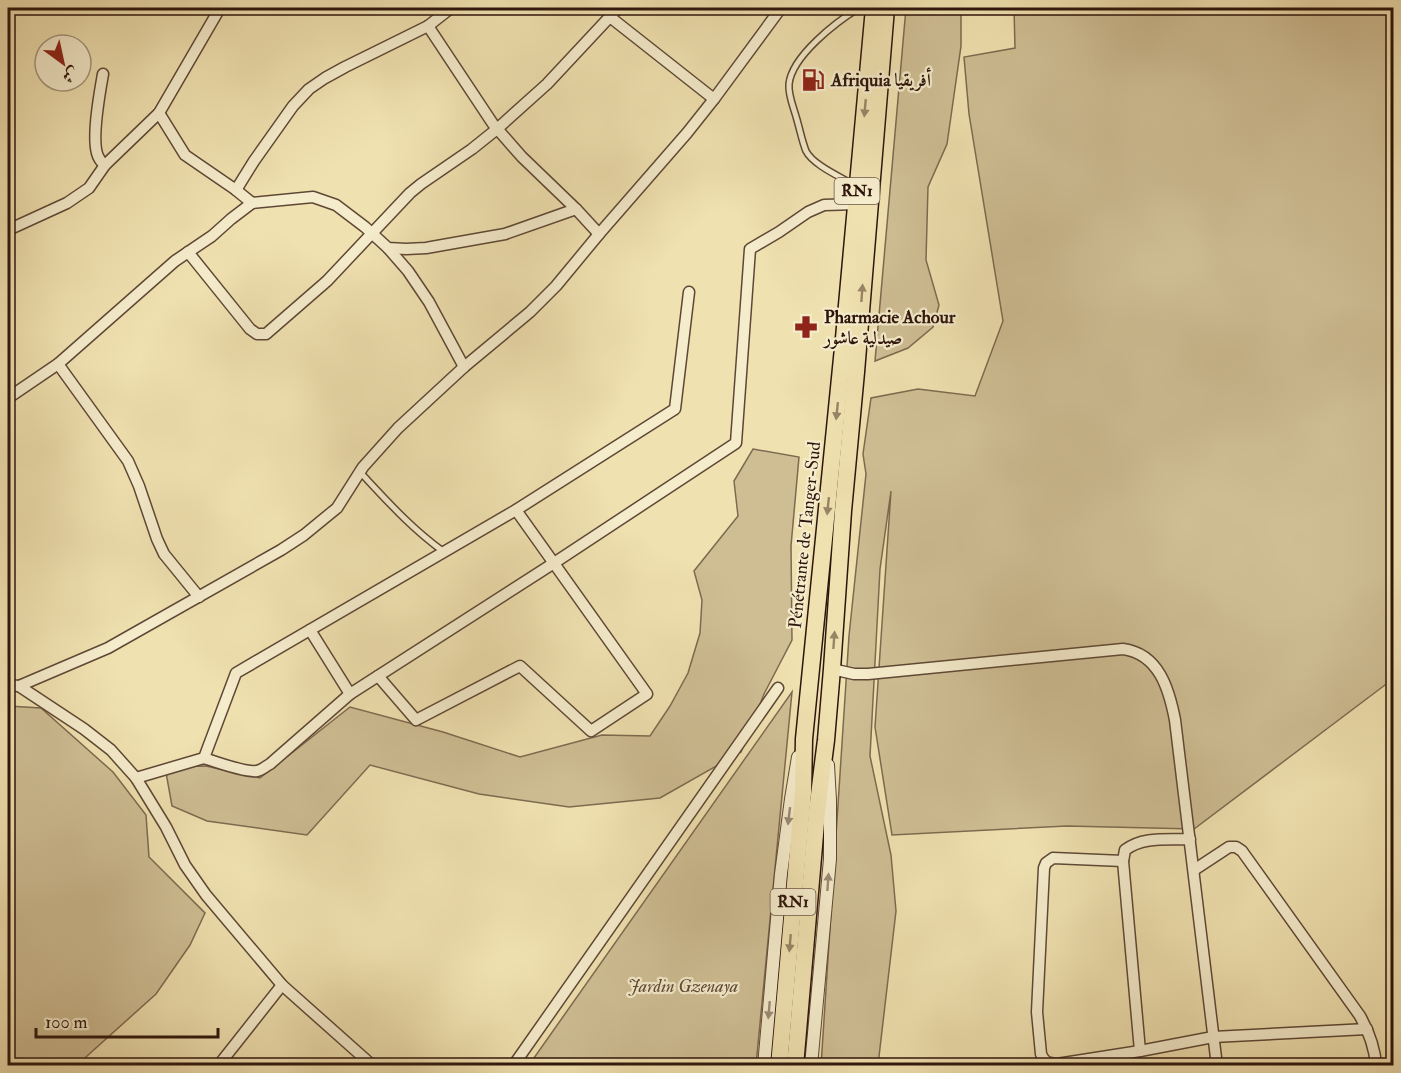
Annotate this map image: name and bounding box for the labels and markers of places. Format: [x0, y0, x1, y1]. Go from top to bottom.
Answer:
fuel station icon: Afriquia أفريقيا [800, 67, 826, 93]
place label: Afriquia أفريقيا [830, 67, 932, 92]
place label: Pharmacie Achour صيدلية عاشور [822, 306, 956, 350]
pharmacy icon: Pharmacie Achour صيدلية عاشور [793, 314, 819, 340]

